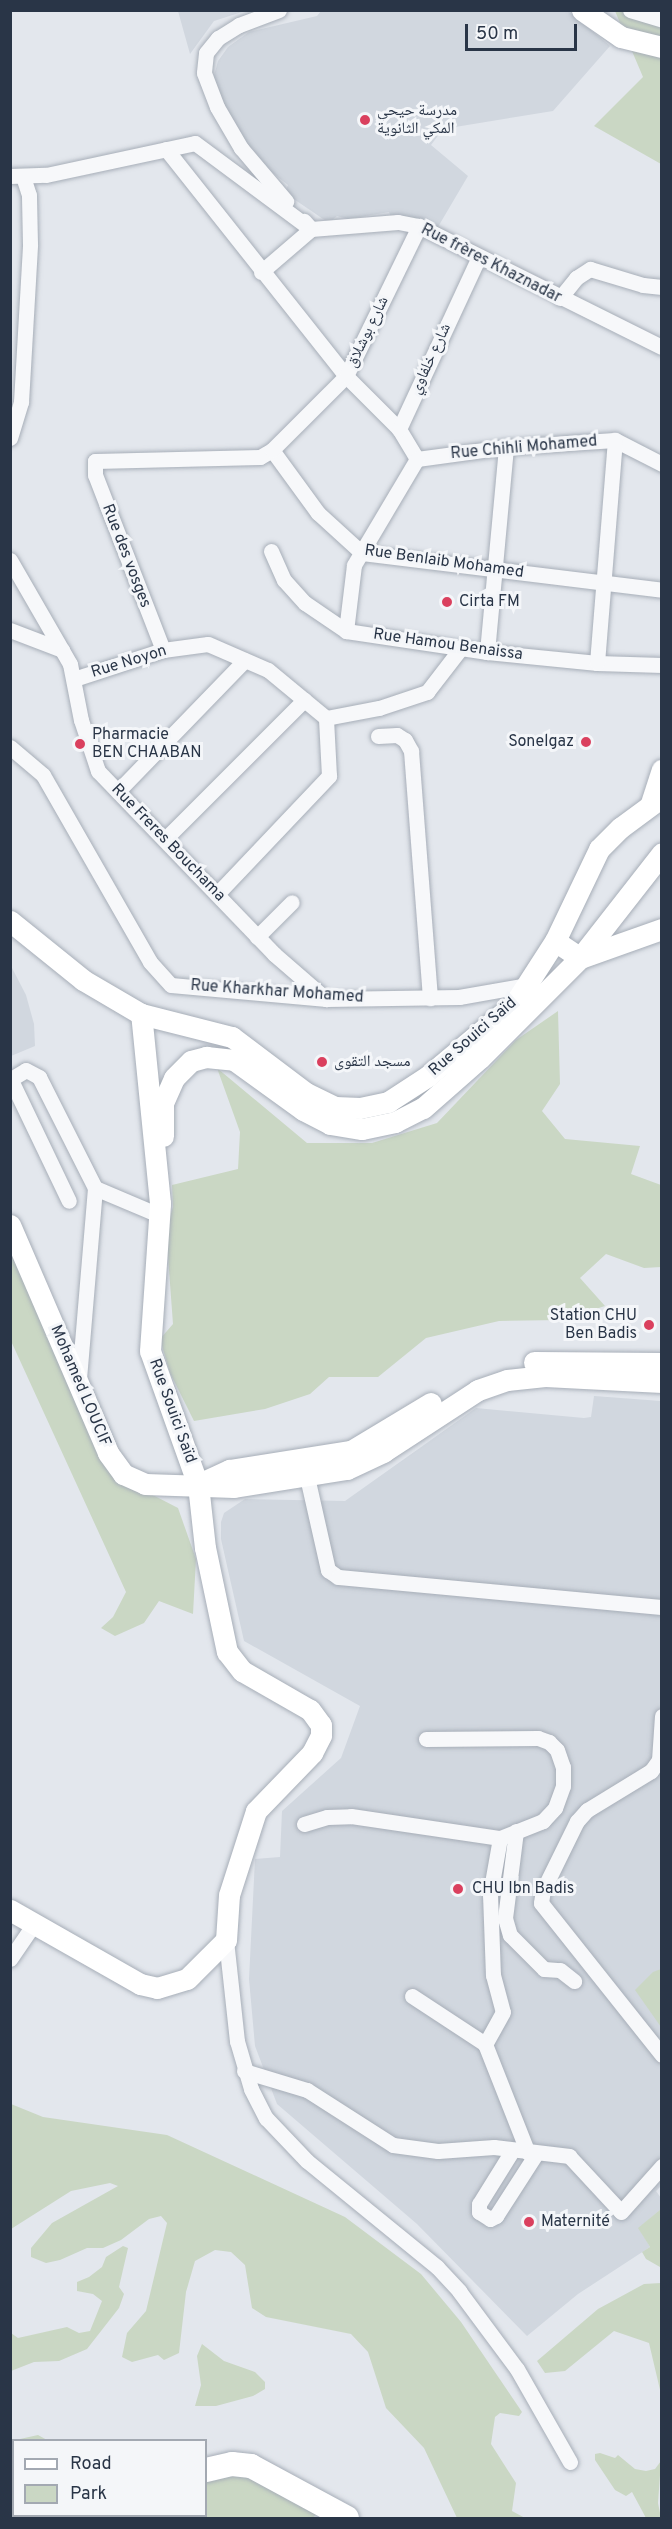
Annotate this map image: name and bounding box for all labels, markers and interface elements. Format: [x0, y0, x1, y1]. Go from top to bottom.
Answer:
scale bar [468, 12, 580, 50]
text: 50 m [476, 23, 518, 46]
place label: مدرسة حيحي المكي الثانوية [377, 101, 457, 139]
marker: مدرسة حيحي المكي الثانوية [358, 113, 372, 127]
street label: Rue frères Khaznadar [418, 220, 564, 308]
street label: شارع بوشلاق [343, 293, 393, 371]
street label: شارع خلفاوي [406, 321, 456, 397]
street label: Rue Chihli Mohamed [450, 432, 598, 464]
street label: Rue des vosges [97, 501, 155, 611]
street label: Rue Benlaib Mohamed [363, 541, 525, 583]
place label: Cirta FM [459, 592, 520, 612]
marker: Cirta FM [440, 595, 454, 609]
street label: Rue Hamou Benaissa [372, 625, 524, 665]
street label: Rue Noyon [89, 641, 169, 683]
place label: Pharmacie BEN CHAABAN [92, 725, 202, 763]
place label: Sonelgaz [508, 732, 574, 752]
marker: Sonelgaz [579, 735, 593, 749]
marker: Pharmacie BEN CHAABAN [73, 737, 87, 751]
street label: Rue Freres Bouchama [107, 780, 229, 906]
street label: Rue Kharkhar Mohamed [190, 976, 364, 1008]
street label: Rue Souici Saïd [425, 994, 521, 1080]
place label: مسجد التقوى [334, 1052, 410, 1072]
marker: مسجد التقوى [315, 1055, 329, 1069]
place label: Station CHU Ben Badis [550, 1306, 637, 1344]
marker: Station CHU Ben Badis [642, 1318, 656, 1332]
street label: Mohamed LOUCIF [46, 1322, 114, 1450]
street label: Rue Souici Saïd [144, 1356, 200, 1466]
place label: CHU Ibn Badis [472, 1879, 574, 1899]
marker: CHU Ibn Badis [449, 1880, 467, 1898]
place label: Maternité [541, 2212, 610, 2232]
marker: Maternité [522, 2215, 536, 2229]
legend [12, 2439, 207, 2517]
text: Road [70, 2453, 112, 2476]
text: Park [70, 2483, 107, 2506]

